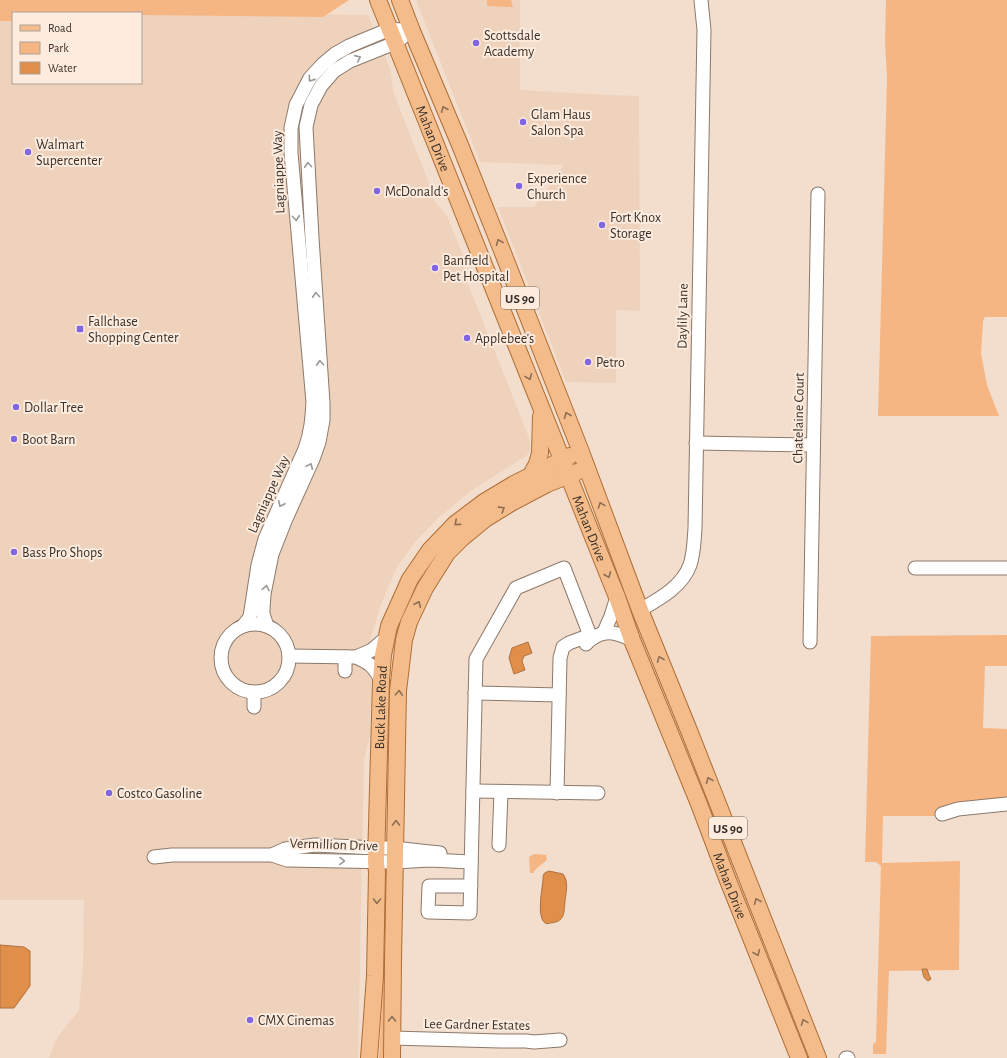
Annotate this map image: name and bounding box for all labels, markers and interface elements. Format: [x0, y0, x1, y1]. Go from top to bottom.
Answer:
legend [12, 12, 142, 84]
text: Road [48, 22, 72, 34]
place label: Scottsdale Academy [484, 29, 540, 59]
marker: Scottsdale Academy [471, 38, 481, 48]
text: Park [48, 42, 69, 54]
one-way arrow [355, 54, 362, 62]
text: Water [48, 62, 77, 74]
one-way arrow [309, 74, 316, 81]
street label: Mahan Drive [413, 104, 452, 174]
one-way arrow [441, 105, 449, 112]
place label: Glam Haus Salon Spa [531, 108, 591, 138]
marker: Glam Haus Salon Spa [518, 117, 528, 127]
street label: Lagniappe Way [271, 130, 287, 214]
place label: Walmart Supercenter [36, 138, 103, 168]
marker: Walmart Supercenter [23, 147, 33, 157]
one-way arrow [304, 162, 313, 168]
place label: Experience Church [527, 172, 587, 202]
marker: Experience Church [514, 181, 524, 191]
place label: McDonald's [385, 185, 448, 199]
marker: McDonald's [372, 186, 382, 196]
place label: Fort Knox Storage [610, 211, 661, 241]
one-way arrow [291, 215, 300, 221]
marker: Fort Knox Storage [597, 220, 607, 230]
one-way arrow [495, 239, 503, 246]
place label: Banfield Pet Hospital [443, 254, 509, 284]
marker: Banfield Pet Hospital [430, 263, 440, 273]
street label: Daylily Lane [675, 283, 691, 349]
road number: US 90 [501, 287, 539, 309]
one-way arrow [311, 292, 320, 298]
place label: Fallchase Shopping Center [88, 315, 179, 345]
marker: Fallchase Shopping Center [75, 324, 85, 334]
place label: Applebee's [475, 332, 534, 346]
marker: Applebee's [462, 333, 472, 343]
place label: Petro [596, 356, 625, 370]
marker: Petro [583, 357, 593, 367]
one-way arrow [316, 360, 325, 366]
street label: Chatelaine Court [791, 372, 807, 464]
one-way arrow [524, 374, 532, 381]
place label: Dollar Tree [24, 401, 83, 415]
marker: Dollar Tree [11, 402, 21, 412]
one-way arrow [563, 412, 571, 419]
place label: Boot Barn [22, 433, 76, 447]
marker: Boot Barn [9, 434, 19, 444]
street label: Lagniappe Way [246, 454, 292, 535]
one-way arrow [305, 462, 313, 469]
street label: Mahan Drive [569, 494, 608, 564]
one-way arrow [278, 500, 286, 508]
one-way arrow [597, 502, 606, 509]
one-way arrow [498, 506, 505, 513]
one-way arrow [454, 518, 461, 525]
place label: Bass Pro Shops [22, 546, 102, 560]
marker: Bass Pro Shops [9, 547, 19, 557]
one-way arrow [604, 572, 612, 579]
one-way arrow [261, 584, 269, 591]
one-way arrow [413, 600, 421, 607]
one-way arrow [657, 656, 665, 663]
street label: Buck Lake Road [373, 665, 390, 750]
one-way arrow [394, 690, 403, 696]
one-way arrow [705, 776, 713, 783]
place label: Costco Gasoline [117, 787, 202, 801]
marker: Costco Gasoline [104, 788, 114, 798]
road number: US 90 [709, 817, 747, 839]
one-way arrow [391, 820, 400, 826]
street label: Vermillion Drive [289, 836, 378, 854]
street label: Mahan Drive [710, 851, 749, 921]
one-way arrow [339, 857, 345, 865]
one-way arrow [753, 897, 761, 904]
one-way arrow [372, 898, 381, 904]
one-way arrow [752, 949, 760, 956]
place label: CMX Cinemas [258, 1014, 334, 1028]
marker: CMX Cinemas [245, 1015, 255, 1025]
one-way arrow [388, 1016, 396, 1022]
street label: Lee Gardner Estates [424, 1017, 530, 1033]
one-way arrow [801, 1018, 809, 1025]

